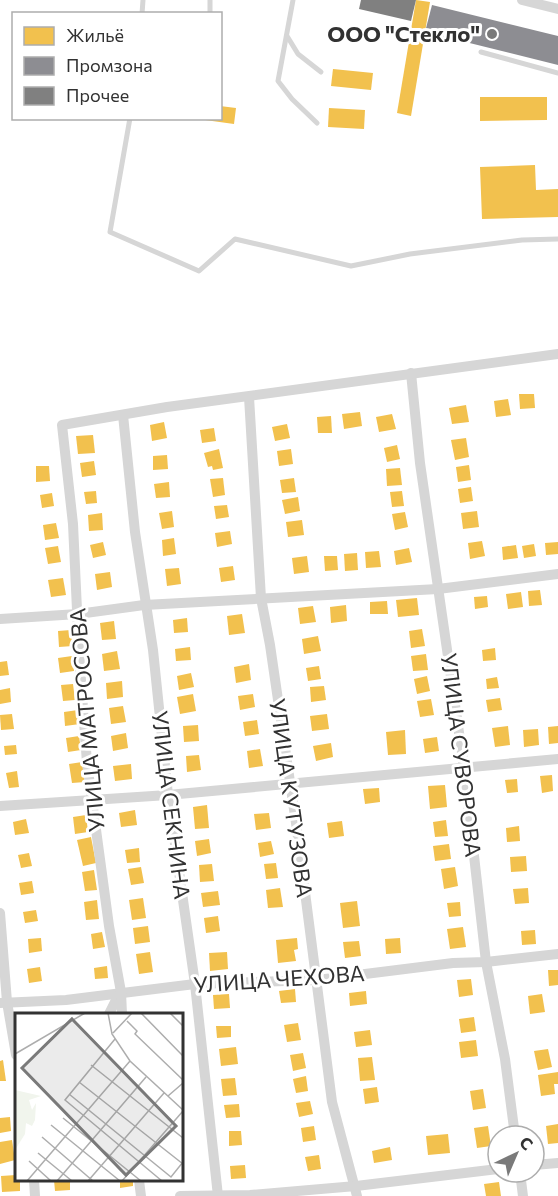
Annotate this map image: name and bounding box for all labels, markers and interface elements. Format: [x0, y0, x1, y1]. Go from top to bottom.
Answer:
legend [12, 12, 222, 120]
place label: ООО "Стекло" [327, 20, 480, 47]
text: Жильё [66, 24, 124, 46]
marker: ООО "Стекло" [485, 27, 499, 41]
text: Промзона [66, 54, 153, 76]
text: Прочее [66, 84, 129, 106]
street label: УЛИЦА МАТРОСОВА [63, 607, 110, 833]
street label: УЛИЦА СУВОРОВА [436, 651, 487, 858]
street label: УЛИЦА КУТУЗОВА [264, 697, 319, 899]
street label: УЛИЦА СЕКНИНА [147, 709, 196, 901]
street label: УЛИЦА ЧЕХОВА [192, 959, 365, 998]
inset map [15, 1013, 183, 1181]
north arrow [486, 1124, 546, 1184]
text: С [516, 1132, 537, 1154]

